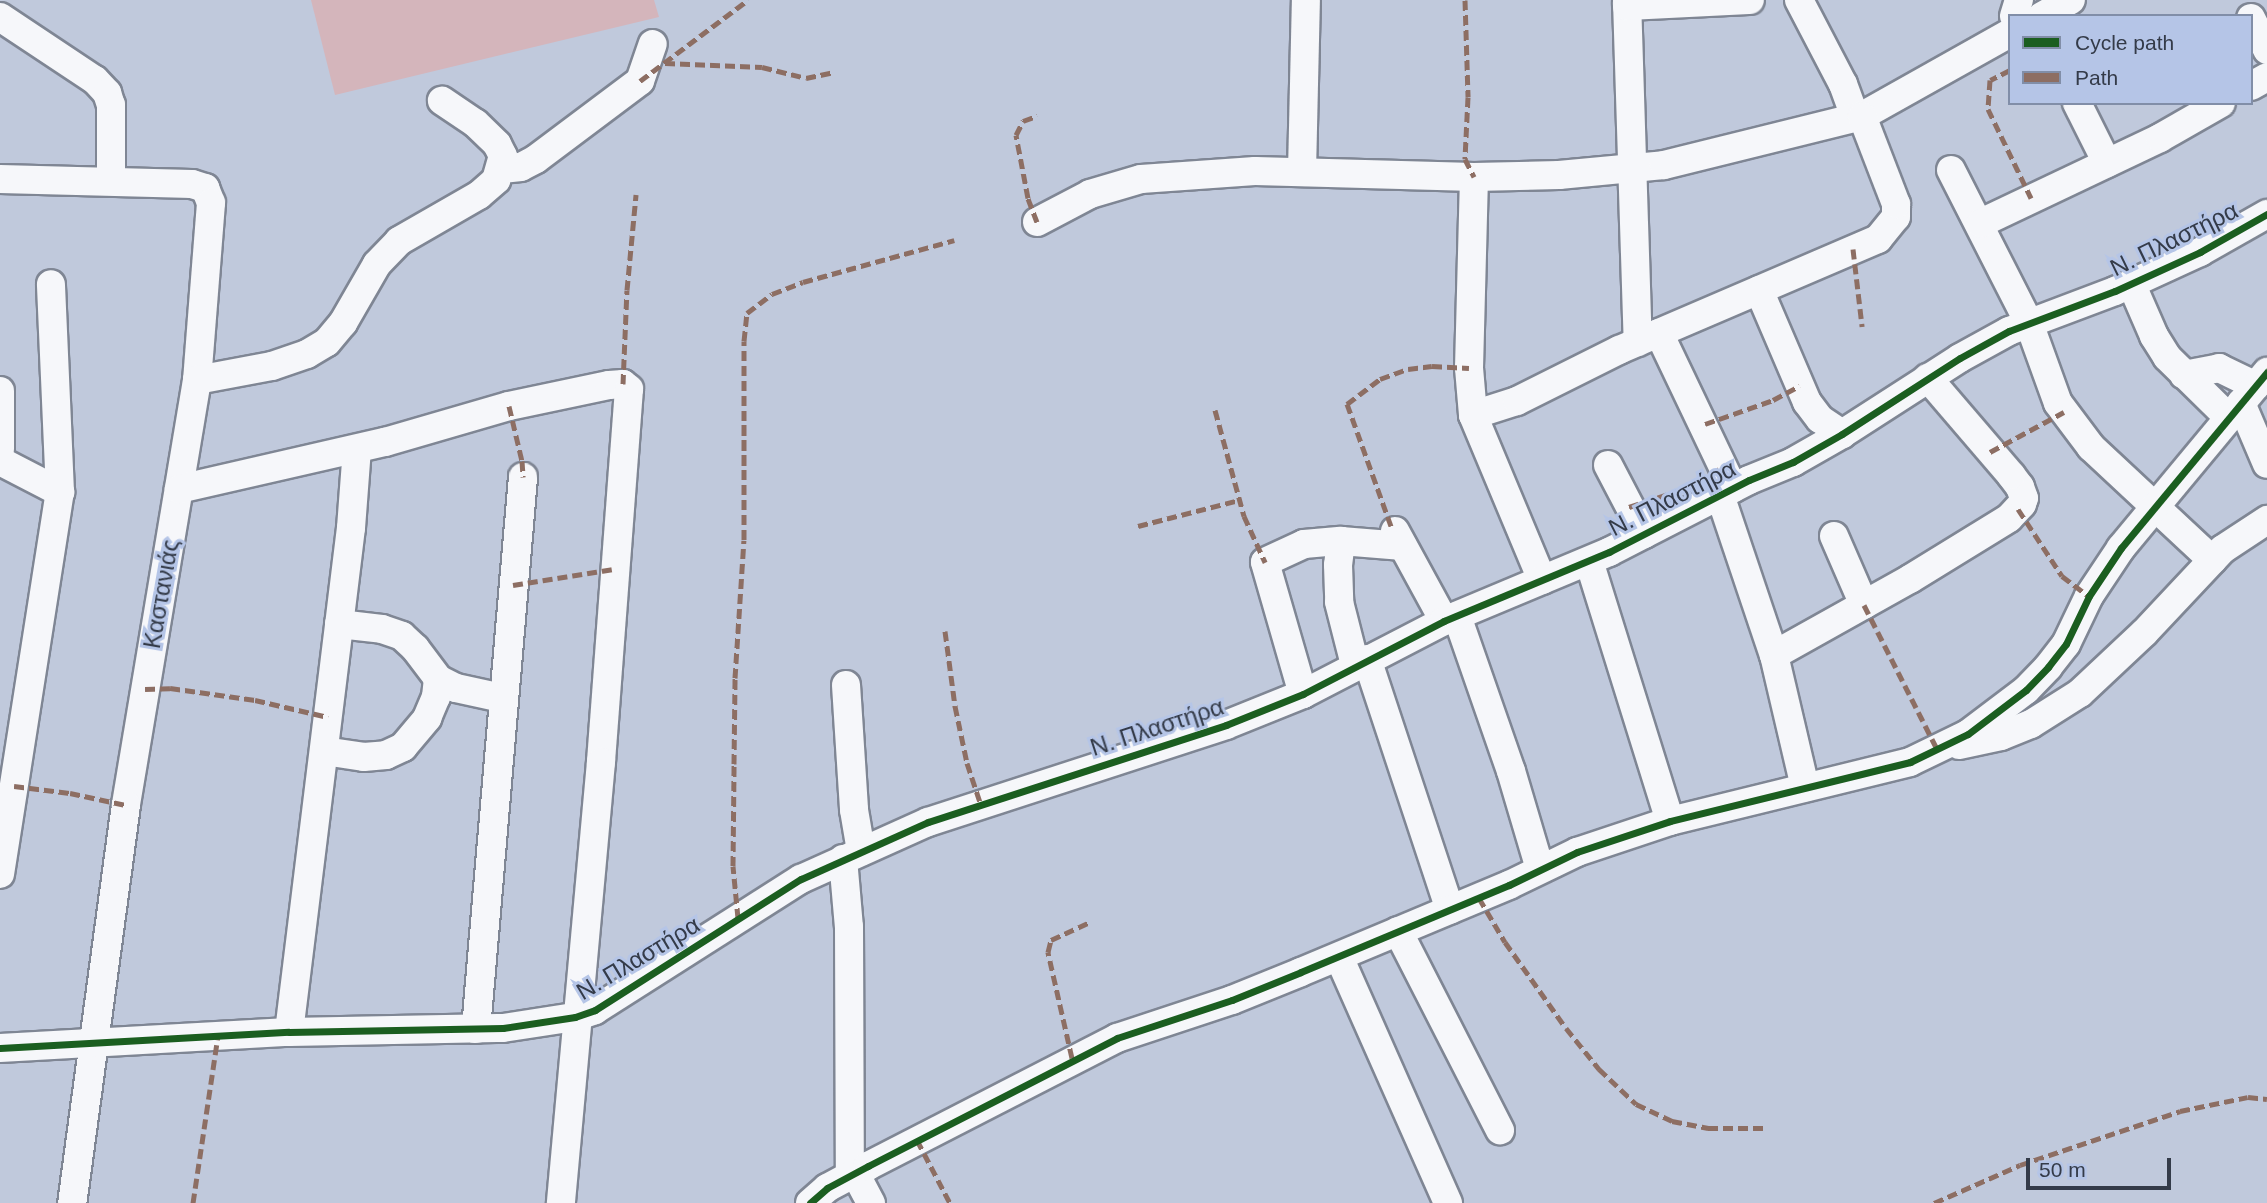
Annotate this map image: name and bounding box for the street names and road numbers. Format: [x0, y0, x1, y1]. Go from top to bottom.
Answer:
street label: Ν. Πλαστήρα [2105, 196, 2243, 282]
street label: Ν. Πλαστήρα [1604, 454, 1740, 542]
street label: Καστανιάς [137, 537, 185, 651]
street label: Ν. Πλαστήρα [1087, 692, 1227, 762]
street label: Ν. Πλαστήρα [571, 910, 705, 1006]

